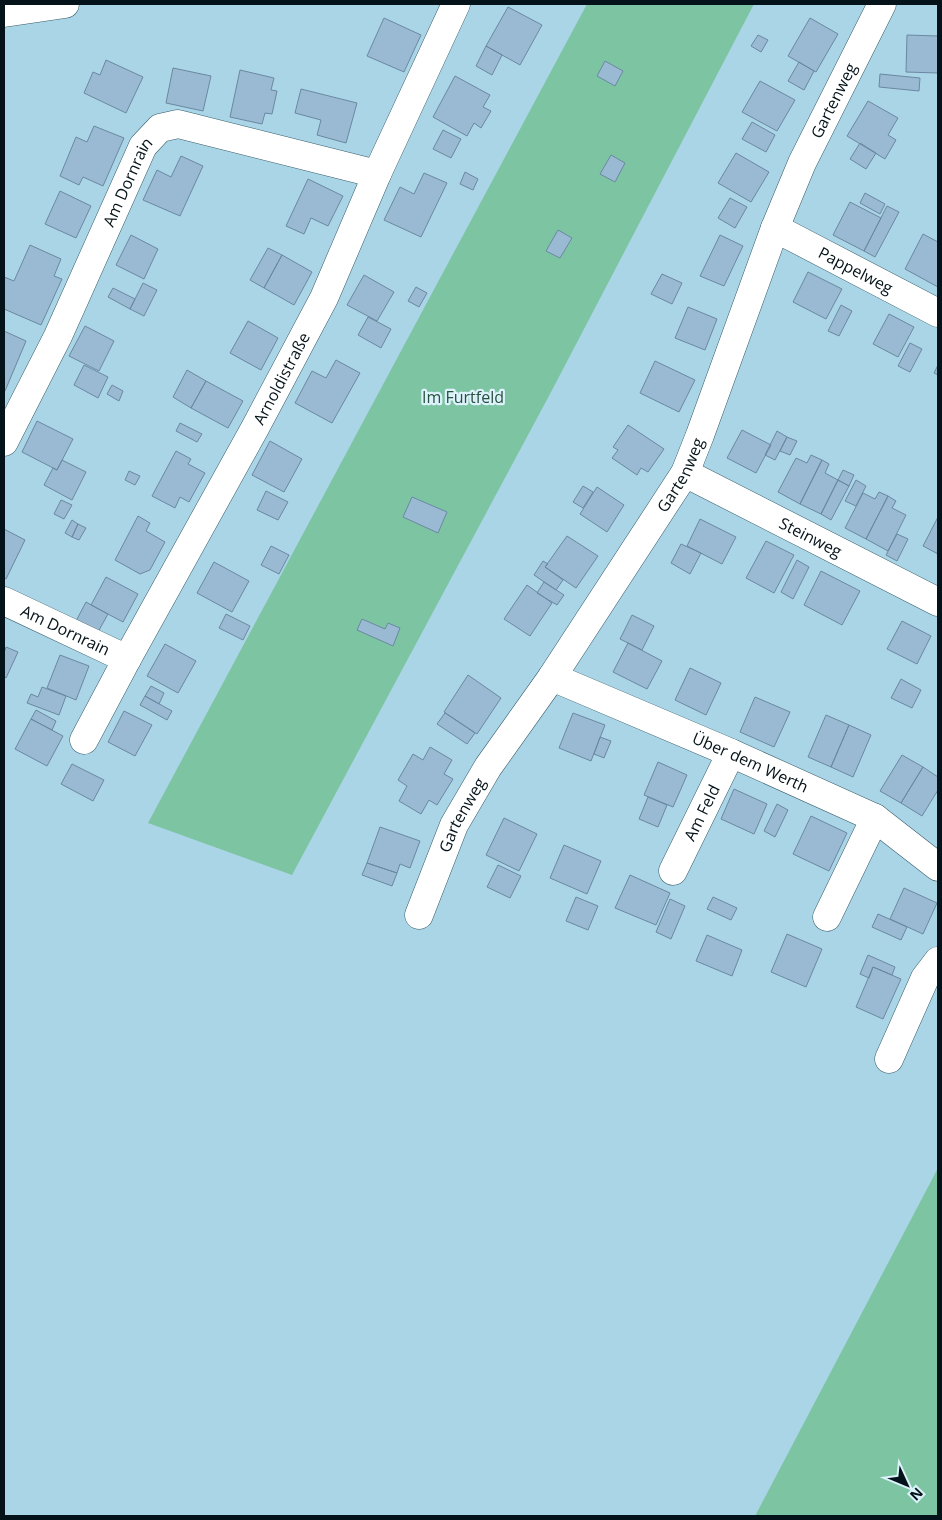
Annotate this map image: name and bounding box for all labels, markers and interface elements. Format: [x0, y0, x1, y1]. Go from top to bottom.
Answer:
street label: Gartenweg [805, 59, 862, 142]
street label: Am Dornrain [97, 132, 157, 230]
street label: Pappelweg [815, 242, 897, 299]
street label: Arnoldistraße [248, 328, 315, 428]
park label: Im Furtfeld [422, 386, 504, 408]
street label: Gartenweg [651, 434, 709, 516]
street label: Steinweg [776, 512, 846, 562]
street label: Am Dornrain [17, 600, 114, 660]
street label: Über dem Werth [689, 727, 812, 798]
street label: Gartenweg [433, 773, 491, 855]
street label: Am Feld [679, 781, 725, 845]
north arrow [882, 1460, 932, 1510]
text: N [906, 1484, 928, 1505]

